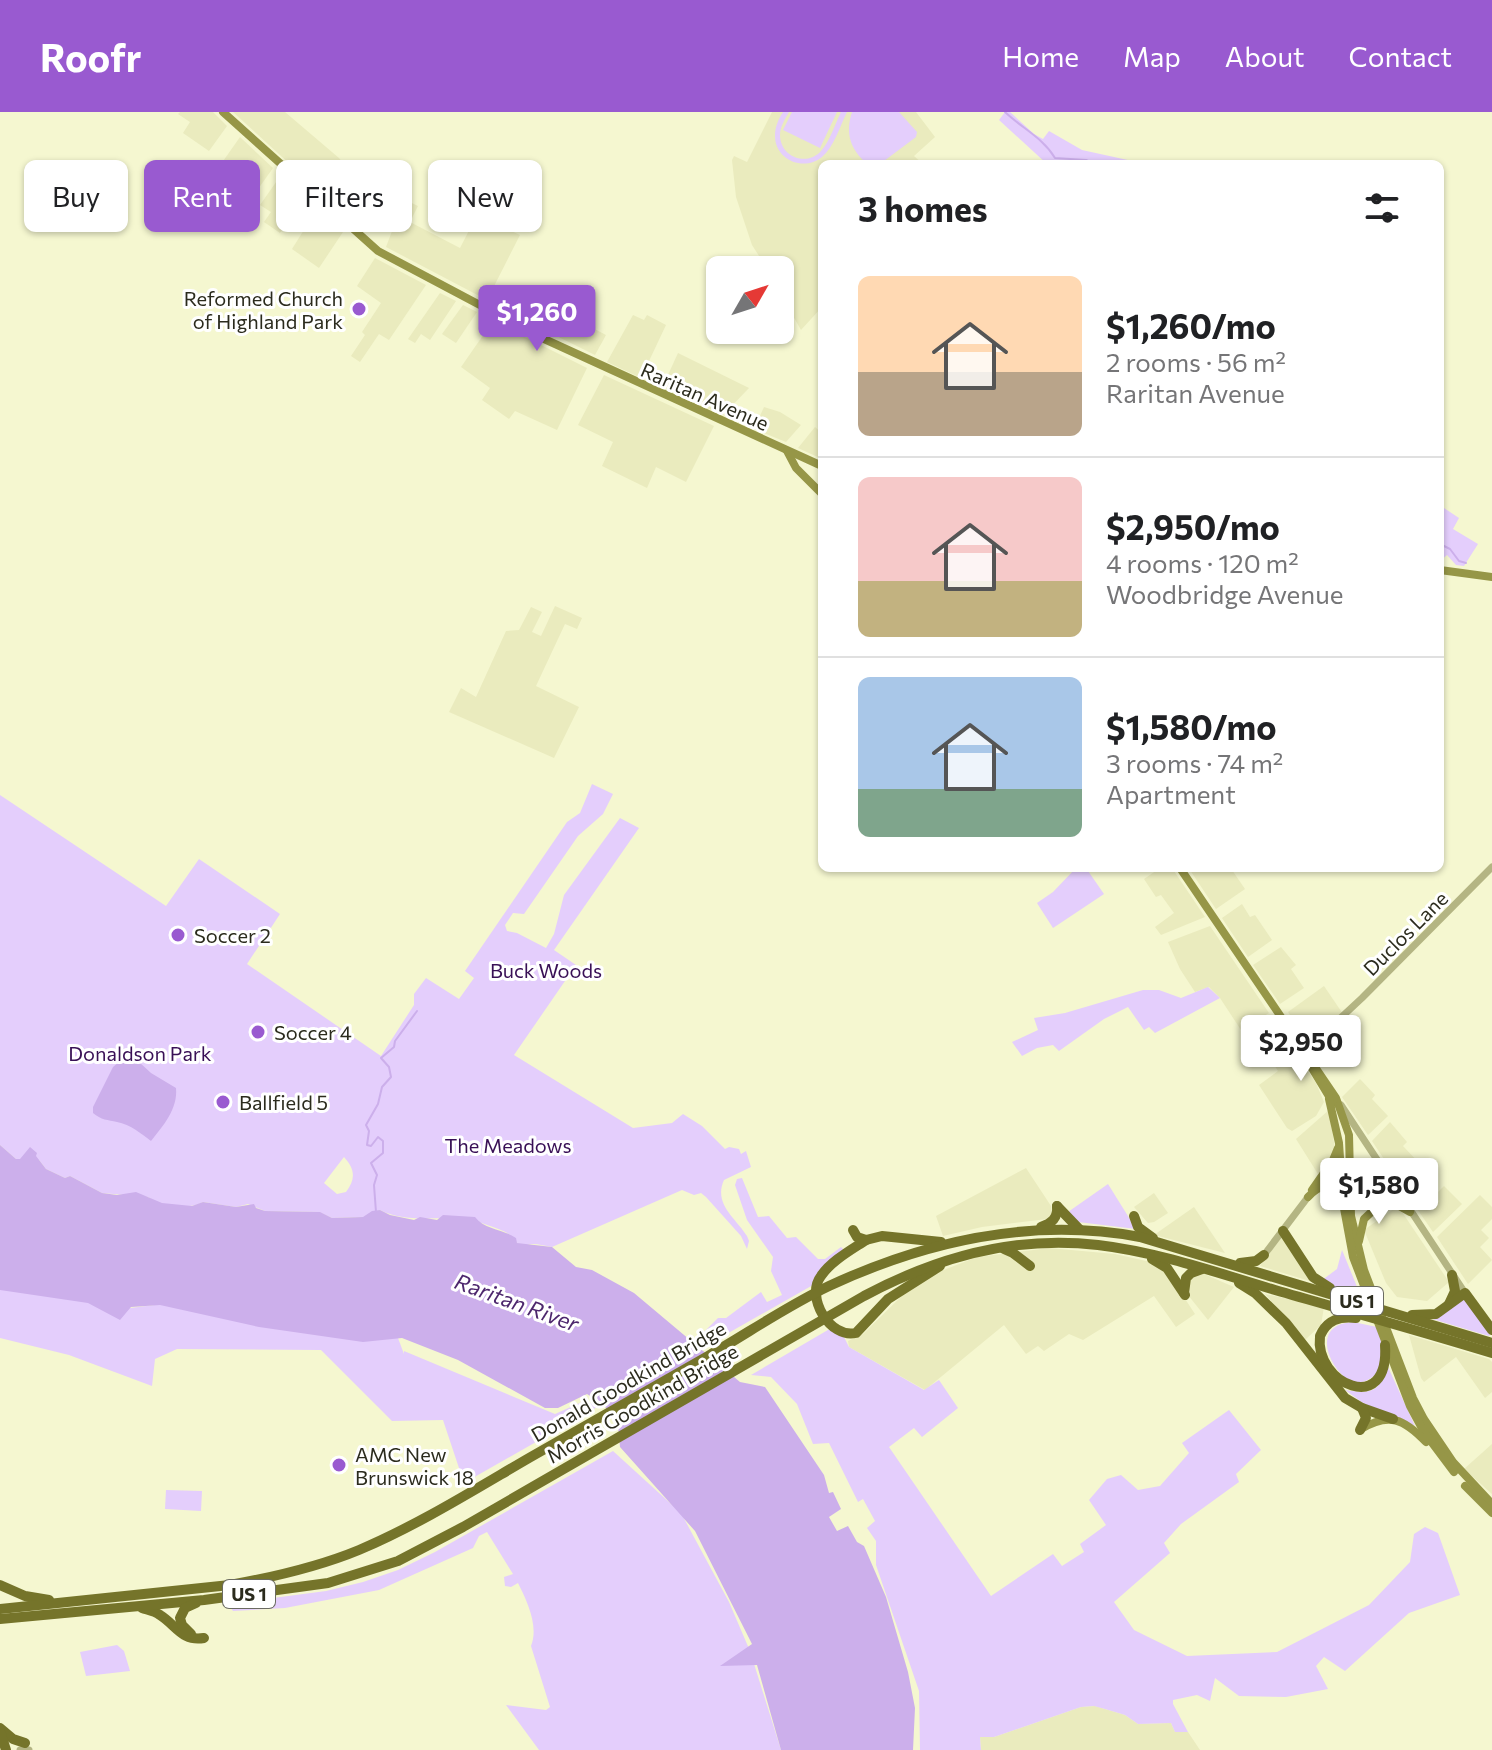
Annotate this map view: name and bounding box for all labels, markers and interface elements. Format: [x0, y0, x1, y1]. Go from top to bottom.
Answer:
text: Roofr [40, 33, 141, 80]
text: Home [1002, 39, 1079, 73]
text: Map [1123, 39, 1181, 73]
text: About [1225, 39, 1305, 73]
text: Contact [1349, 39, 1452, 73]
chip: Buy [24, 160, 128, 232]
chip: Rent [144, 160, 260, 232]
chip: Filters [276, 160, 412, 232]
chip: New [428, 160, 542, 232]
icon: filters [1360, 186, 1404, 230]
text: 3 homes [858, 187, 988, 229]
north arrow [706, 256, 794, 344]
map controls [706, 256, 794, 344]
pin: $1,260 [472, 285, 602, 353]
place label: Reformed Church of Highland Park [184, 286, 343, 333]
text: $1,260 [496, 295, 578, 326]
marker: Reformed Church of Highland Park [350, 300, 368, 318]
text: $1,260/mo [1106, 304, 1276, 346]
icon: home [922, 308, 1018, 404]
text: 2 rooms · 56 m² [1106, 346, 1286, 377]
street label: Raritan Avenue [637, 357, 773, 435]
text: Raritan Avenue [1106, 377, 1285, 408]
text: $2,950/mo [1106, 505, 1280, 547]
icon: home [922, 509, 1018, 605]
text: 4 rooms · 120 m² [1106, 547, 1299, 578]
text: Woodbridge Avenue [1106, 578, 1343, 609]
text: $1,580/mo [1106, 705, 1276, 747]
icon: home [922, 709, 1018, 805]
text: 3 rooms · 74 m² [1106, 747, 1283, 778]
text: Apartment [1106, 778, 1236, 809]
street label: Duclos Lane [1358, 886, 1452, 980]
place label: Soccer 2 [194, 923, 271, 947]
marker: Soccer 2 [169, 926, 187, 944]
park label: Buck Woods [490, 958, 602, 982]
pin: $2,950 [1236, 1015, 1366, 1083]
place label: Soccer 4 [274, 1020, 352, 1044]
marker: Soccer 4 [249, 1023, 267, 1041]
text: $2,950 [1259, 1025, 1343, 1056]
park label: Donaldson Park [68, 1041, 212, 1065]
place label: Ballfield 5 [239, 1090, 328, 1114]
marker: Ballfield 5 [214, 1093, 232, 1111]
park label: The Meadows [445, 1133, 571, 1157]
pin: $1,580 [1314, 1158, 1444, 1226]
text: $1,580 [1338, 1168, 1420, 1199]
water label: Raritan River [451, 1267, 584, 1337]
road number: US 1 [1331, 1287, 1383, 1315]
street label: Donald Goodkind Bridge [526, 1315, 730, 1447]
street label: Morris Goodkind Bridge [542, 1338, 742, 1468]
place label: AMC New Brunswick 18 [355, 1442, 474, 1489]
marker: AMC New Brunswick 18 [330, 1456, 348, 1474]
road number: US 1 [223, 1580, 275, 1608]

